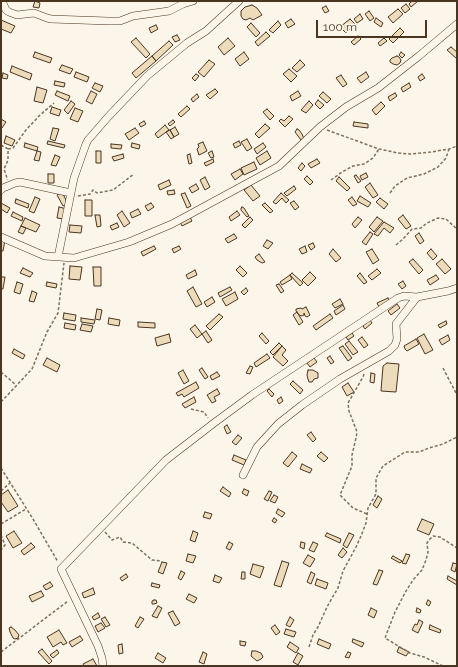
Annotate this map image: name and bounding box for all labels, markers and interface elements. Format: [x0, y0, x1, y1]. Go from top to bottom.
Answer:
scale bar [318, 12, 429, 38]
text: 100 m [323, 20, 357, 34]

